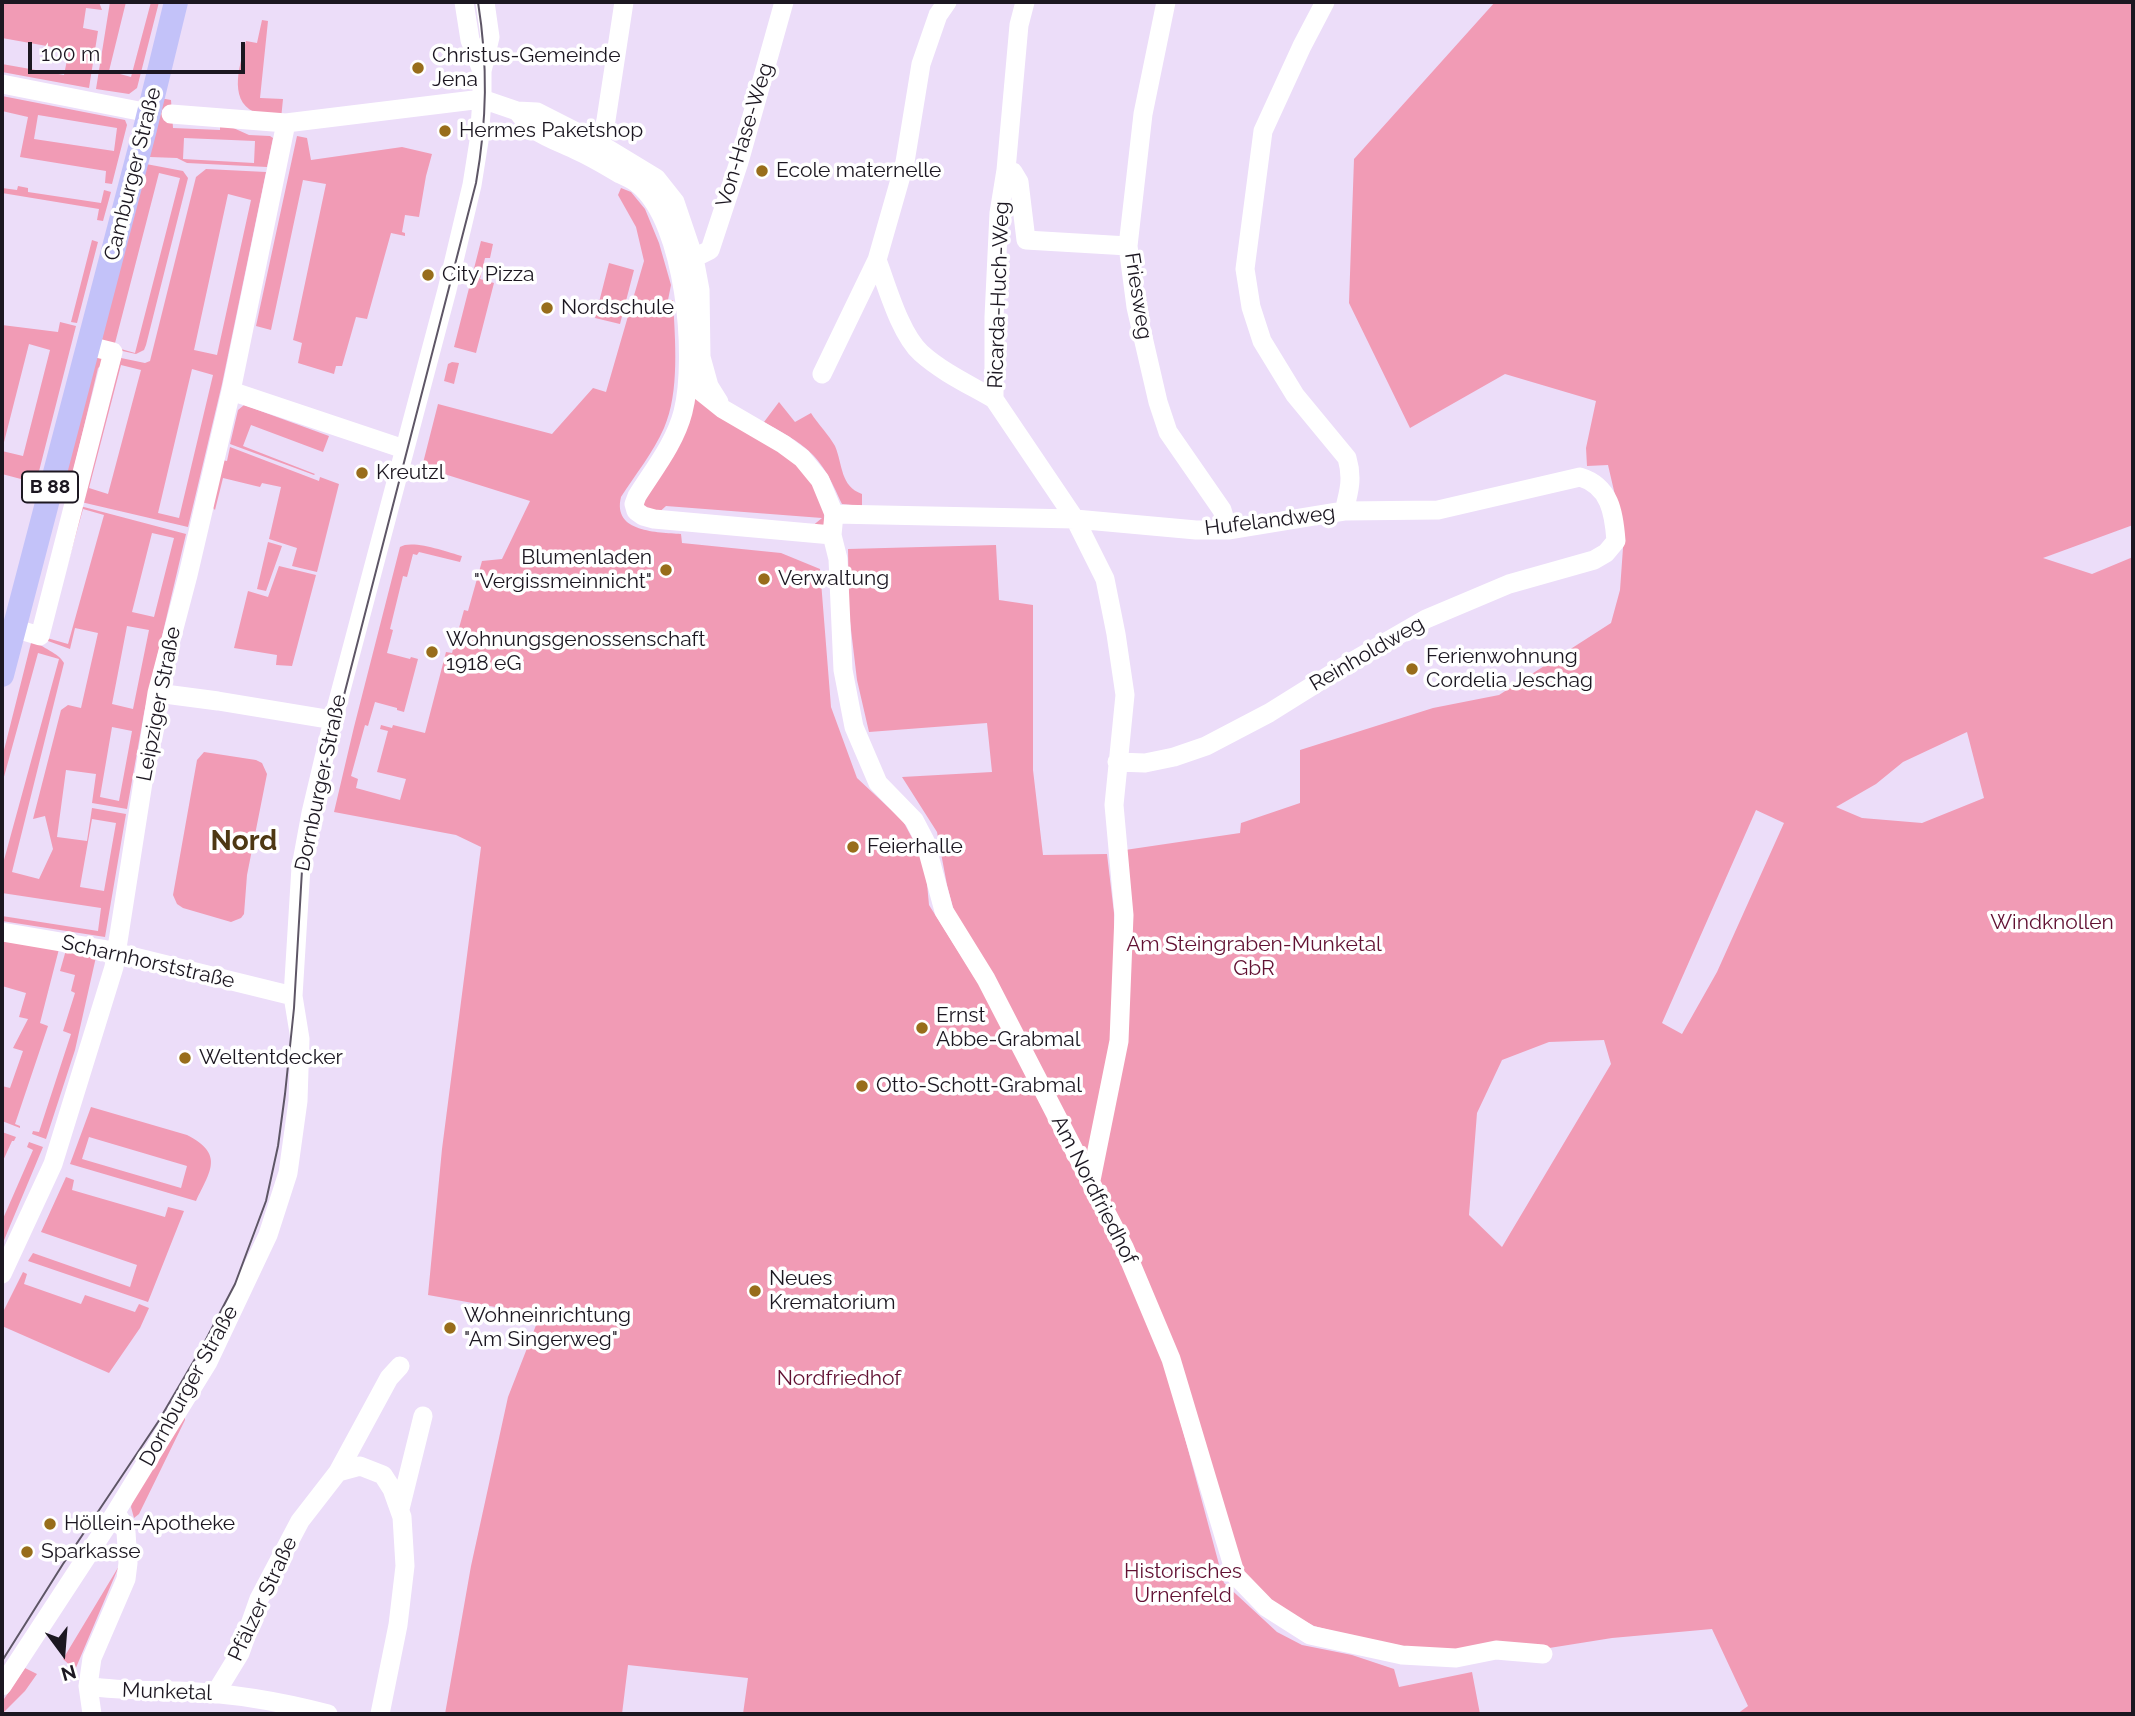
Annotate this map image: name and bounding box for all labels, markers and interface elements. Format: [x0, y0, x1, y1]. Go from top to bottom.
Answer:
scale bar [32, 28, 248, 72]
text: 100 m [41, 41, 100, 66]
place label: Christus-Gemeinde Jena [432, 43, 620, 93]
marker: Christus-Gemeinde Jena [410, 60, 426, 76]
street label: Von-Hase-Weg [711, 60, 779, 210]
street label: Camburger Straße [99, 85, 167, 263]
place label: Hermes Paketshop [459, 118, 643, 144]
marker: Hermes Paketshop [437, 123, 453, 139]
place label: Ecole maternelle [776, 158, 941, 184]
marker: Ecole maternelle [754, 163, 770, 179]
street label: Ricarda-Huch-Weg [983, 201, 1015, 389]
street label: Friesweg [1119, 251, 1157, 341]
place label: City Pizza [442, 262, 535, 288]
marker: City Pizza [420, 267, 436, 283]
place label: Nordschule [561, 295, 674, 321]
marker: Nordschule [539, 300, 555, 316]
place label: Kreutzl [376, 460, 444, 486]
marker: Kreutzl [354, 465, 370, 481]
road number: B 88 [22, 472, 78, 502]
street label: Hufelandweg [1203, 500, 1337, 542]
place label: Blumenladen "Vergissmeinnicht" [474, 545, 652, 595]
marker: Blumenladen "Vergissmeinnicht" [658, 562, 674, 578]
place label: Verwaltung [778, 566, 889, 592]
marker: Verwaltung [756, 571, 772, 587]
street label: Reinholdweg [1305, 611, 1429, 697]
street label: Leipziger Straße [132, 625, 186, 783]
place label: Wohnungsgenossenschaft 1918 eG [446, 627, 706, 677]
marker: Wohnungsgenossenschaft 1918 eG [424, 644, 440, 660]
place label: Ferienwohnung Cordelia Jeschag [1426, 644, 1593, 694]
marker: Ferienwohnung Cordelia Jeschag [1404, 661, 1420, 677]
street label: Dornburger Straße [290, 692, 352, 874]
district label: Nord [211, 825, 277, 859]
place label: Feierhalle [867, 834, 963, 860]
marker: Feierhalle [845, 839, 861, 855]
park label: Windknollen [1990, 910, 2114, 936]
street label: Scharnhorststraße [59, 930, 237, 994]
park label: Am Steingraben-Munketal GbR [1126, 932, 1382, 982]
place label: Ernst Abbe-Grabmal [936, 1003, 1081, 1053]
marker: Ernst Abbe-Grabmal [914, 1020, 930, 1036]
place label: Weltentdecker [199, 1045, 343, 1071]
marker: Weltentdecker [177, 1050, 193, 1066]
place label: Otto-Schott-Grabmal [876, 1073, 1082, 1099]
marker: Otto-Schott-Grabmal [854, 1078, 870, 1094]
street label: Am Nordfriedhof [1046, 1112, 1142, 1268]
place label: Neues Krematorium [769, 1266, 896, 1316]
marker: Neues Krematorium [747, 1283, 763, 1299]
street label: Dornburger Straße [134, 1301, 244, 1471]
place label: Wohneinrichtung "Am Singerweg" [464, 1303, 631, 1353]
marker: Wohneinrichtung "Am Singerweg" [442, 1320, 458, 1336]
park label: Nordfriedhof [777, 1366, 901, 1392]
place label: Höllein-Apotheke [64, 1511, 235, 1537]
marker: Höllein-Apotheke [42, 1516, 58, 1532]
street label: Pfälzer Straße [223, 1533, 303, 1665]
place label: Sparkasse [41, 1539, 141, 1565]
marker: Sparkasse [19, 1544, 35, 1560]
park label: Historisches Urnenfeld [1124, 1559, 1242, 1609]
north arrow [28, 1618, 98, 1688]
text: N [59, 1661, 79, 1686]
street label: Munketal [122, 1678, 212, 1706]

